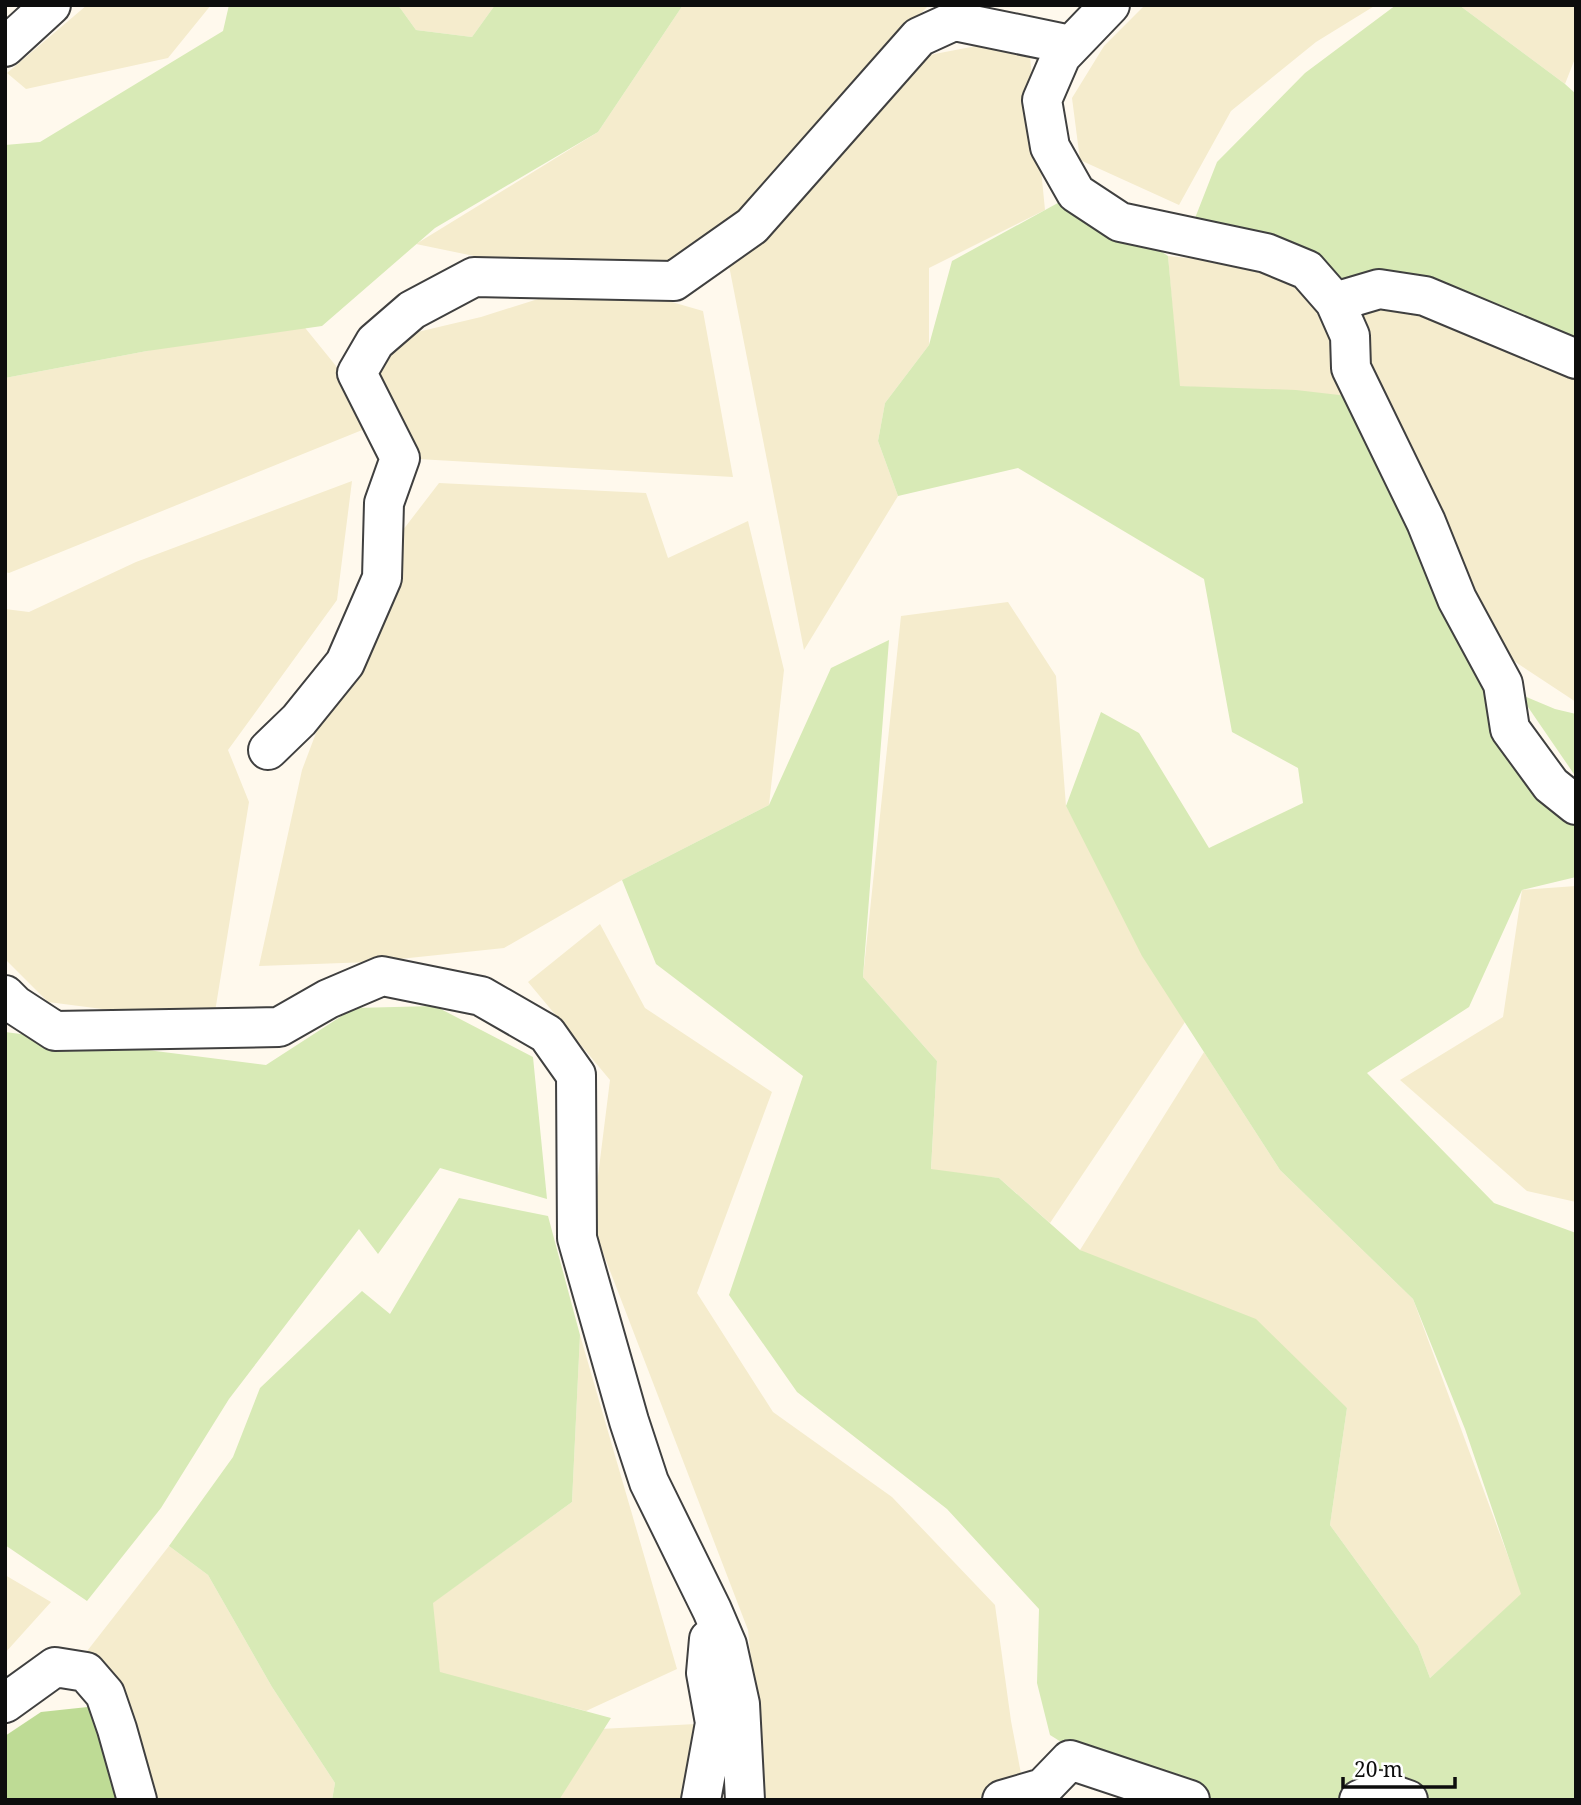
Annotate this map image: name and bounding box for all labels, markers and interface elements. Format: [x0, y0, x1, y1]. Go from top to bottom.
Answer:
scale bar [1343, 1745, 1455, 1789]
text: 20 m [1354, 1755, 1403, 1783]

